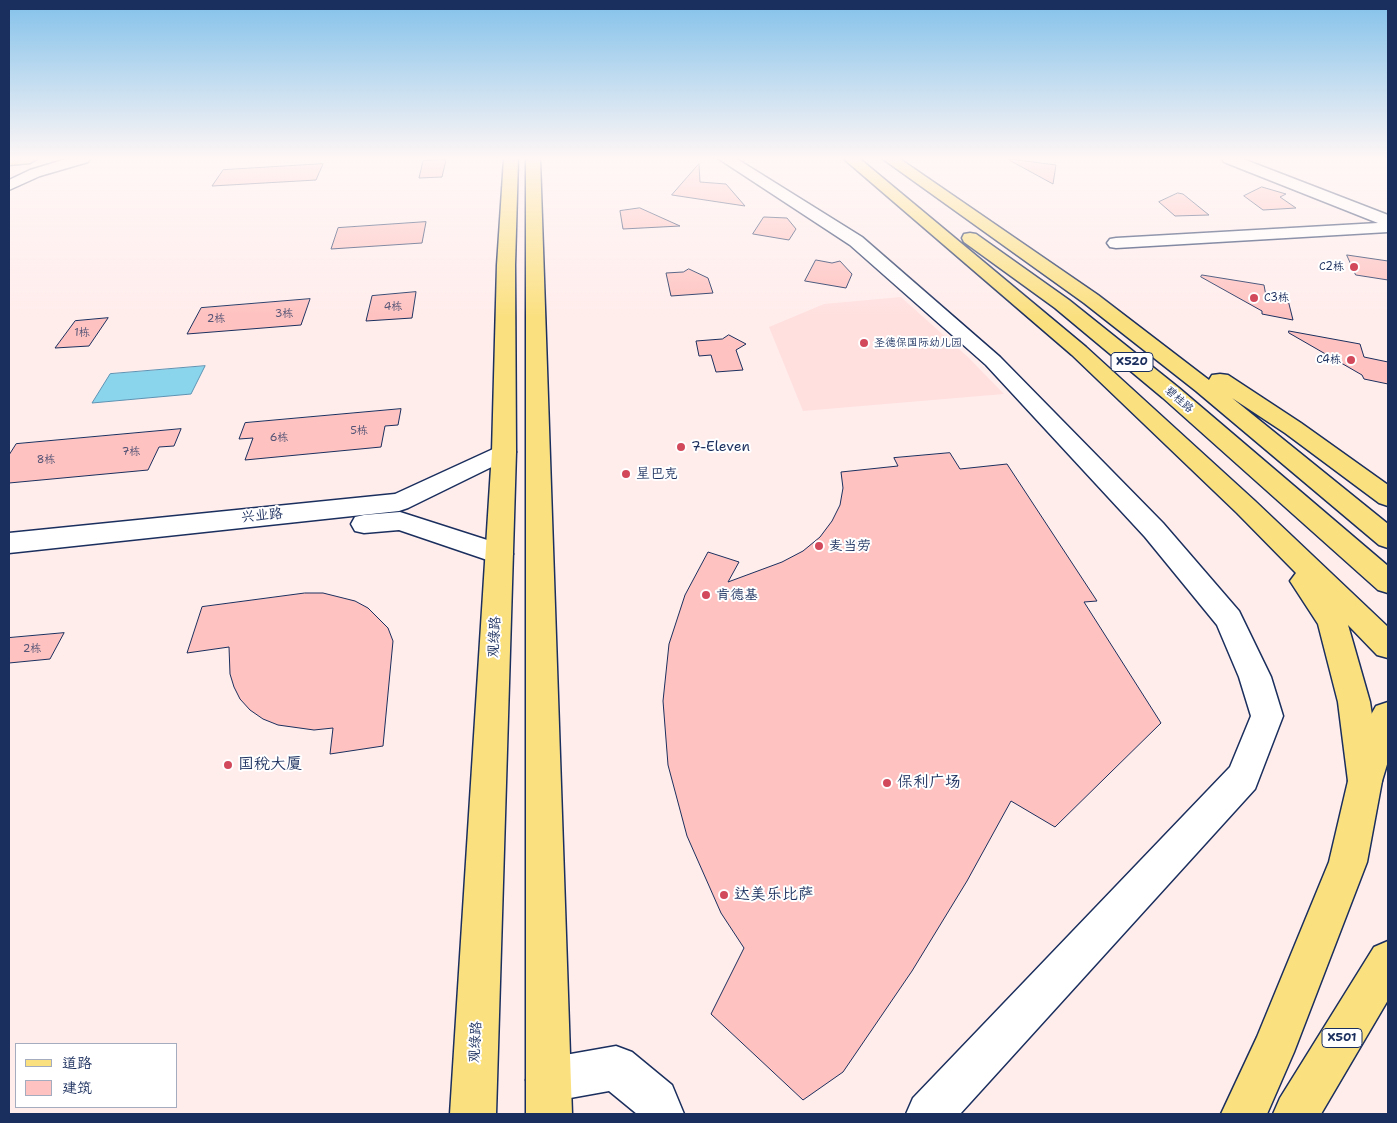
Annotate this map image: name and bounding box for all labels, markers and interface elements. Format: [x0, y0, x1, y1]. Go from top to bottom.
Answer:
place label: C2栋 [1319, 260, 1344, 274]
marker: C2栋 [1348, 261, 1360, 273]
place label: C3栋 [1264, 291, 1289, 305]
marker: C3栋 [1248, 292, 1260, 304]
house number: 4栋 [384, 300, 402, 314]
house number: 3栋 [275, 307, 293, 321]
house number: 2栋 [207, 312, 225, 326]
house number: 1栋 [74, 326, 90, 340]
place label: 圣德保国际幼儿园 [874, 336, 962, 350]
marker: 圣德保国际幼儿园 [858, 337, 870, 349]
road number: X520 [1111, 352, 1153, 372]
place label: C4栋 [1316, 353, 1341, 367]
marker: C4栋 [1345, 354, 1357, 366]
street label: 碧桂路 [1162, 384, 1196, 416]
house number: 5栋 [350, 424, 368, 438]
house number: 6栋 [270, 431, 288, 445]
place label: 7-Eleven [691, 439, 750, 455]
marker: 7-Eleven [675, 441, 687, 453]
house number: 7栋 [122, 445, 140, 459]
house number: 8栋 [37, 453, 55, 467]
place label: 星巴克 [636, 466, 678, 482]
marker: 星巴克 [620, 468, 632, 480]
street label: 兴业路 [240, 505, 284, 527]
place label: 麦当劳 [829, 538, 871, 554]
marker: 麦当劳 [813, 540, 825, 552]
place label: 肯德基 [716, 587, 758, 603]
marker: 肯德基 [700, 589, 712, 601]
street label: 观绿路 [486, 616, 504, 658]
house number: 2栋 [23, 642, 41, 656]
place label: 国税大厦 [238, 755, 302, 775]
marker: 国税大厦 [222, 759, 234, 771]
place label: 保利广场 [897, 773, 961, 793]
marker: 保利广场 [881, 777, 893, 789]
place label: 达美乐比萨 [734, 885, 814, 905]
marker: 达美乐比萨 [718, 889, 730, 901]
street label: 观绿路 [467, 1021, 485, 1063]
road number: X501 [1322, 1028, 1362, 1048]
legend [15, 1043, 178, 1108]
text: 道路 [62, 1053, 92, 1073]
text: 建筑 [62, 1078, 92, 1098]

